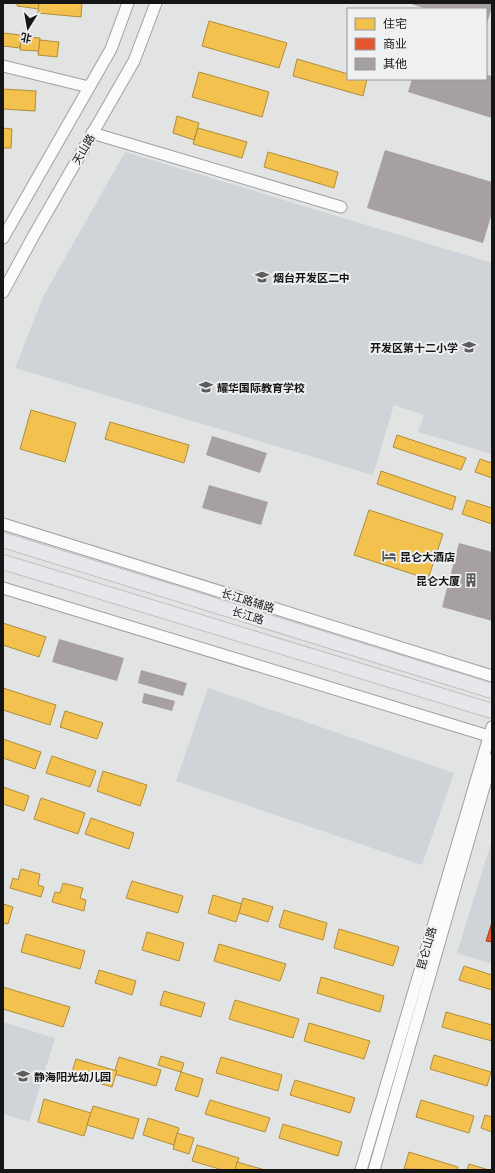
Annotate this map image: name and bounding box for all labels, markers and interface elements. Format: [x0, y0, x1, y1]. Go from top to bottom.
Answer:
north arrow [8, 8, 48, 48]
legend [347, 8, 487, 80]
text: 住宅 [383, 16, 407, 31]
text: 北 [19, 31, 33, 46]
text: 商业 [383, 36, 407, 51]
text: 其他 [383, 56, 407, 71]
street label: 天山路 [69, 131, 97, 167]
school or university icon: 烟台开发区二中 [254, 269, 270, 285]
place label: 烟台开发区二中 [273, 271, 350, 284]
school or university icon: 开发区第十二小学 [461, 339, 477, 355]
place label: 开发区第十二小学 [370, 341, 458, 354]
school or university icon: 耀华国际教育学校 [198, 379, 214, 395]
place label: 耀华国际教育学校 [217, 381, 305, 394]
hotel icon: 昆仑大酒店 [381, 548, 397, 564]
place label: 昆仑大酒店 [400, 550, 455, 563]
building icon: 昆仑大厦 [463, 572, 479, 588]
place label: 昆仑大厦 [416, 574, 460, 587]
street label: 长江路辅路 [220, 586, 276, 614]
street label: 长江路 [230, 604, 266, 626]
street label: 昆仑山路 [414, 925, 438, 971]
school or university icon: 静海阳光幼儿园 [15, 1068, 31, 1084]
place label: 静海阳光幼儿园 [34, 1070, 111, 1083]

